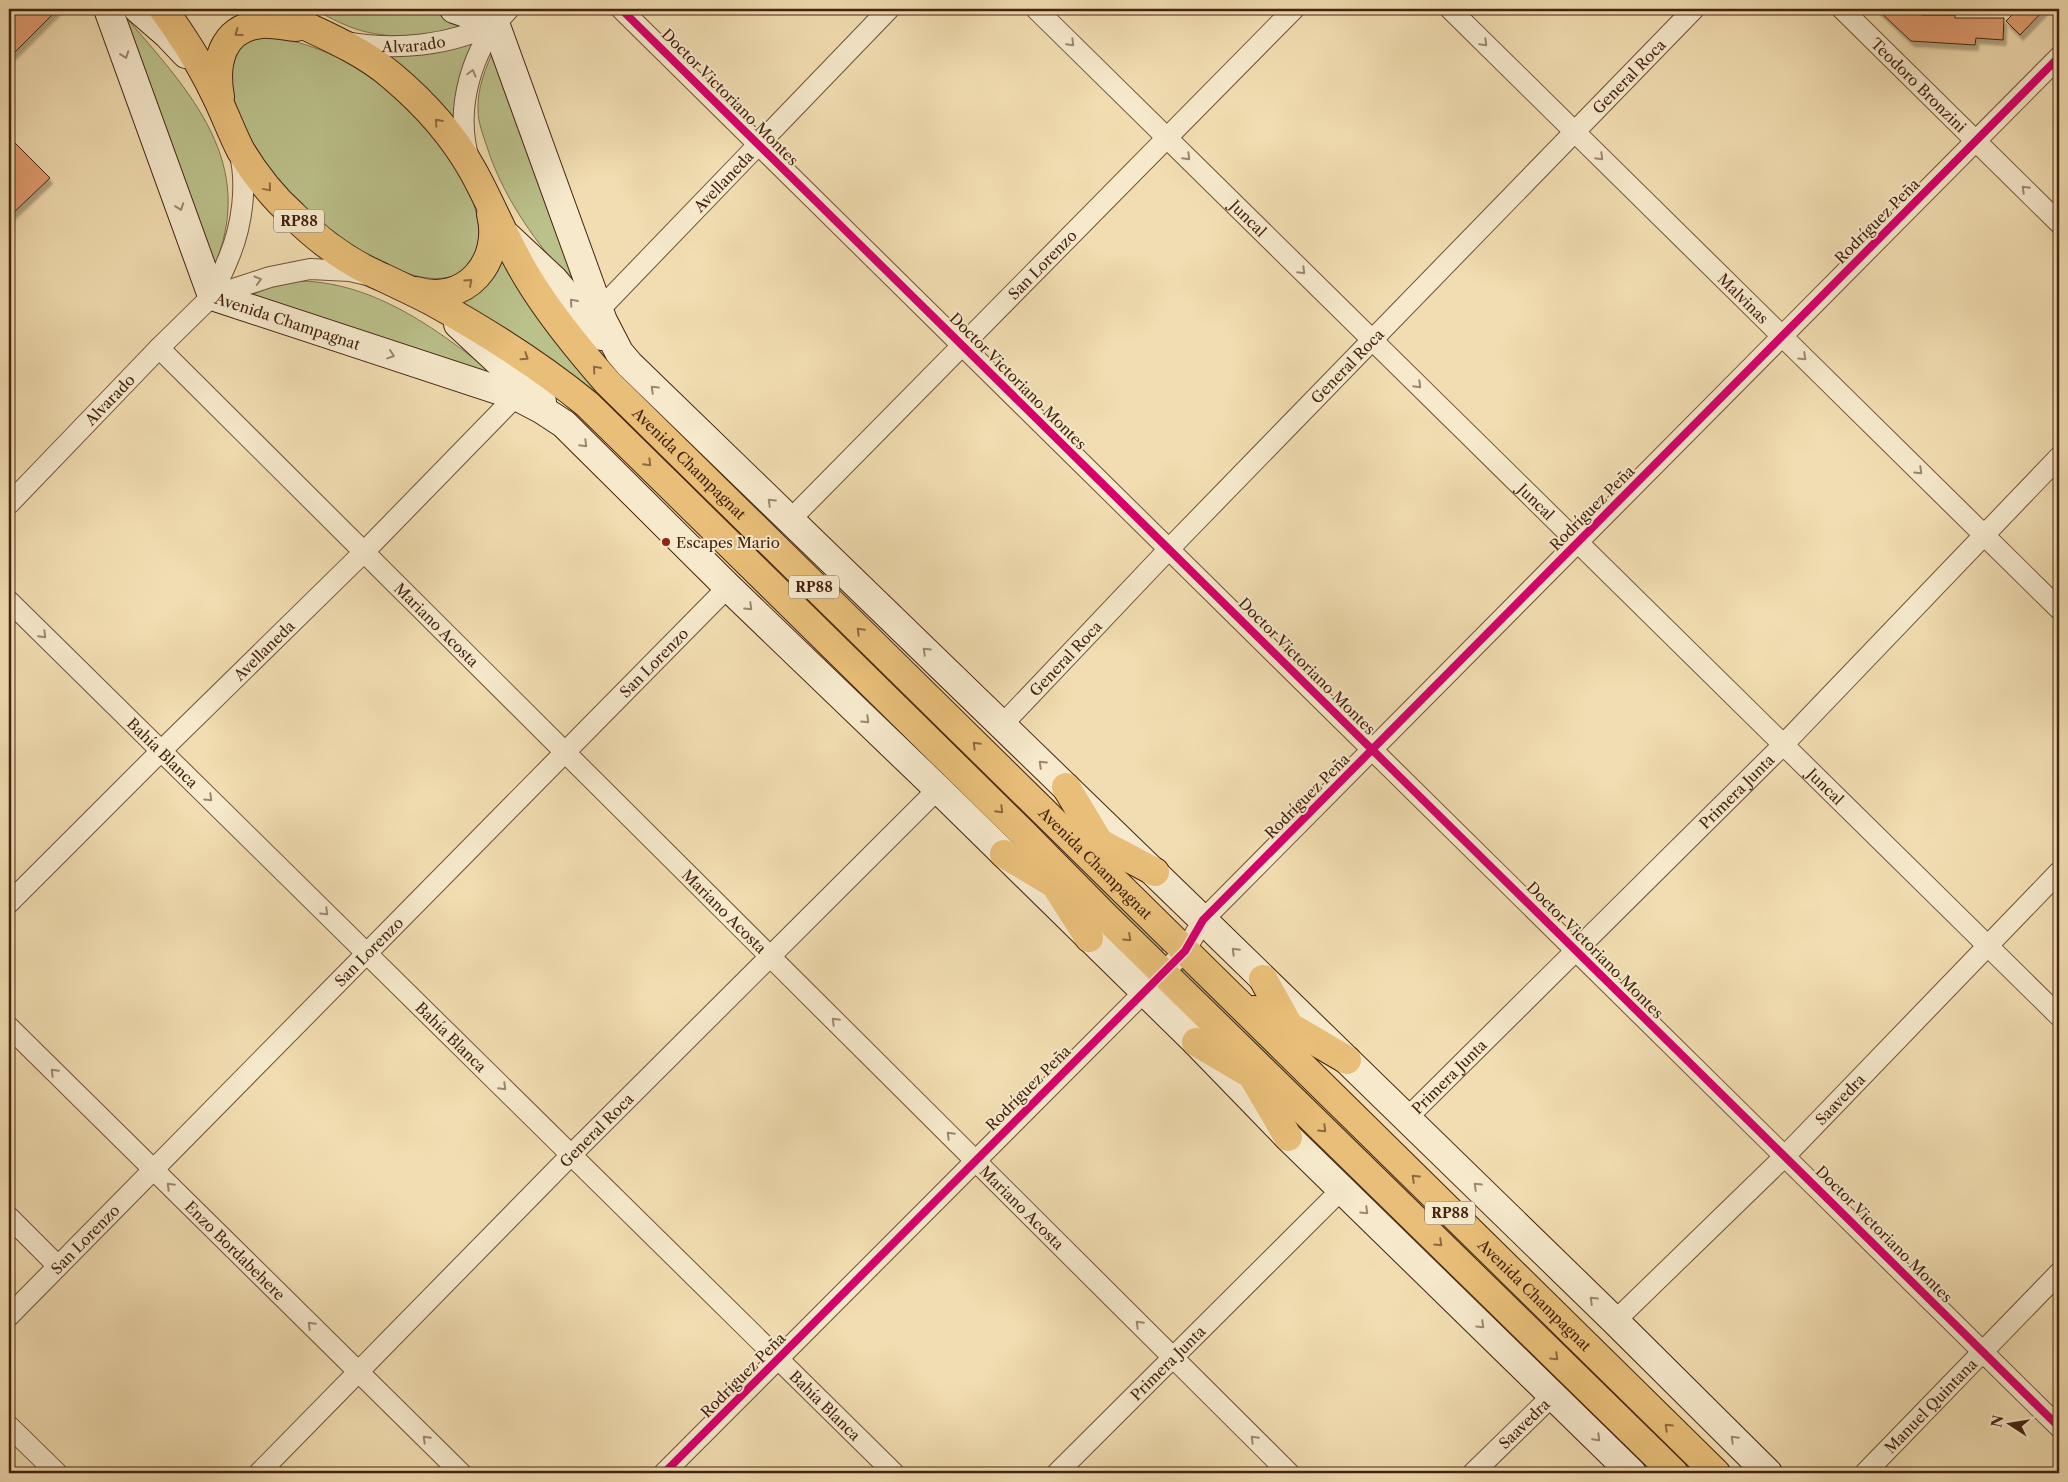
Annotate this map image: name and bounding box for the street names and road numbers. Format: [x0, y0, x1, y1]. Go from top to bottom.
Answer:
street label: Doctor Victoriano Montes [658, 25, 802, 169]
street label: Alvarado [381, 31, 447, 56]
street label: Teodoro Bronzini [1867, 34, 1971, 136]
street label: General Roca [1588, 35, 1669, 118]
street label: Avellaneda [689, 146, 757, 216]
street label: Rodríguez Peña [1831, 174, 1924, 267]
street label: Juncal [1225, 194, 1271, 241]
road number: RP88 [274, 210, 324, 232]
street label: San Lorenzo [1004, 226, 1081, 303]
street label: Malvinas [1714, 269, 1773, 327]
street label: Avenida Champagnat [212, 288, 363, 354]
street label: Doctor Victoriano Montes [946, 309, 1090, 453]
street label: General Roca [1306, 325, 1388, 407]
street label: Alvarado [80, 370, 138, 430]
street label: Avenida Champagnat [628, 403, 751, 524]
street label: Rodríguez Peña [1546, 461, 1639, 554]
street label: Juncal [1512, 478, 1559, 524]
road number: RP88 [789, 576, 839, 598]
street label: Mariano Acosta [391, 579, 483, 671]
street label: Doctor Victoriano Montes [1235, 594, 1379, 738]
street label: Avellaneda [229, 616, 298, 685]
street label: General Roca [1025, 617, 1106, 700]
street label: San Lorenzo [615, 624, 692, 701]
street label: Bahía Blanca [123, 714, 202, 792]
street label: Rodríguez Peña [1261, 749, 1354, 842]
street label: Primera Junta [1695, 750, 1778, 833]
street label: Juncal [1802, 763, 1848, 809]
street label: Avenida Champagnat [1034, 802, 1157, 923]
street label: Mariano Acosta [678, 865, 771, 957]
street label: Doctor Victoriano Montes [1523, 878, 1667, 1022]
street label: San Lorenzo [330, 913, 407, 990]
street label: Bahía Blanca [412, 998, 491, 1076]
street label: Primera Junta [1407, 1035, 1491, 1118]
street label: Rodríguez Peña [982, 1041, 1075, 1134]
street label: Saavedra [1811, 1069, 1869, 1129]
street label: General Roca [555, 1089, 637, 1171]
street label: Mariano Acosta [976, 1161, 1068, 1253]
street label: Doctor Victoriano Montes [1812, 1162, 1956, 1306]
street label: Enzo Bordabehere [181, 1197, 289, 1304]
street label: San Lorenzo [46, 1200, 123, 1278]
road number: RP88 [1425, 1202, 1475, 1224]
street label: Avenida Champagnat [1474, 1234, 1596, 1355]
street label: Primera Junta [1126, 1321, 1209, 1404]
street label: Rodríguez Peña [697, 1328, 790, 1421]
street label: Manuel Quintana [1880, 1354, 1981, 1457]
street label: Bahía Blanca [786, 1366, 865, 1444]
street label: Saavedra [1494, 1394, 1553, 1452]

